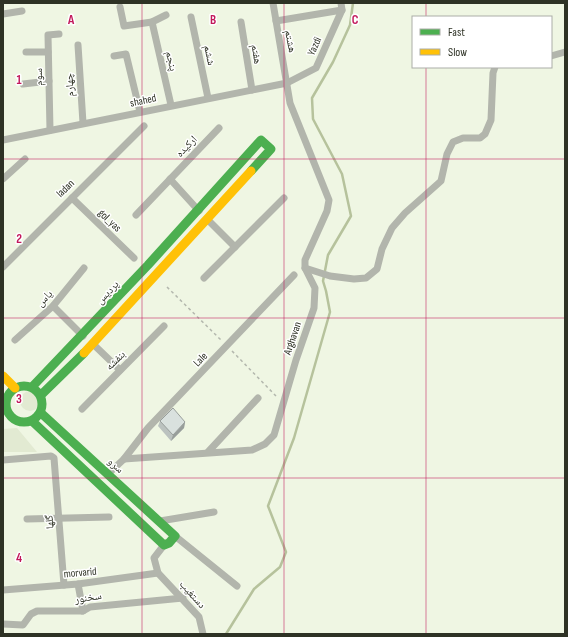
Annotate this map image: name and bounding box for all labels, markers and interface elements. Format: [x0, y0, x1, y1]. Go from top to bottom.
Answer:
text: A [67, 12, 75, 28]
text: B [210, 12, 216, 28]
text: C [352, 12, 359, 28]
legend [412, 16, 552, 68]
text: Fast [448, 25, 465, 40]
street label: هشتم [281, 29, 299, 54]
street label: Yazdi [305, 35, 324, 57]
street label: هفتم [248, 43, 265, 65]
street label: ششم [200, 44, 218, 67]
text: Slow [448, 45, 467, 60]
street label: پنجم [162, 50, 180, 73]
street label: سوم [32, 68, 45, 86]
text: 1 [16, 72, 22, 88]
street label: چهارم [62, 73, 77, 97]
street label: shahed [129, 91, 158, 110]
street label: ارکیده [173, 133, 200, 160]
street label: ladan [54, 177, 77, 200]
street label: gol_yas [95, 206, 124, 235]
text: 2 [16, 231, 22, 247]
street label: پردیس [93, 278, 122, 307]
street label: یاس [34, 287, 56, 309]
street label: Arghavan [280, 320, 304, 357]
street label: بنفشه [103, 348, 128, 373]
street label: Lale [191, 350, 210, 369]
text: 3 [16, 391, 22, 407]
street label: سرو [105, 455, 126, 476]
street label: گلها [42, 514, 56, 530]
text: 4 [16, 550, 22, 566]
street label: morvarid [63, 565, 97, 580]
street label: دستغیب [177, 578, 209, 611]
street label: سخنور [73, 589, 103, 606]

